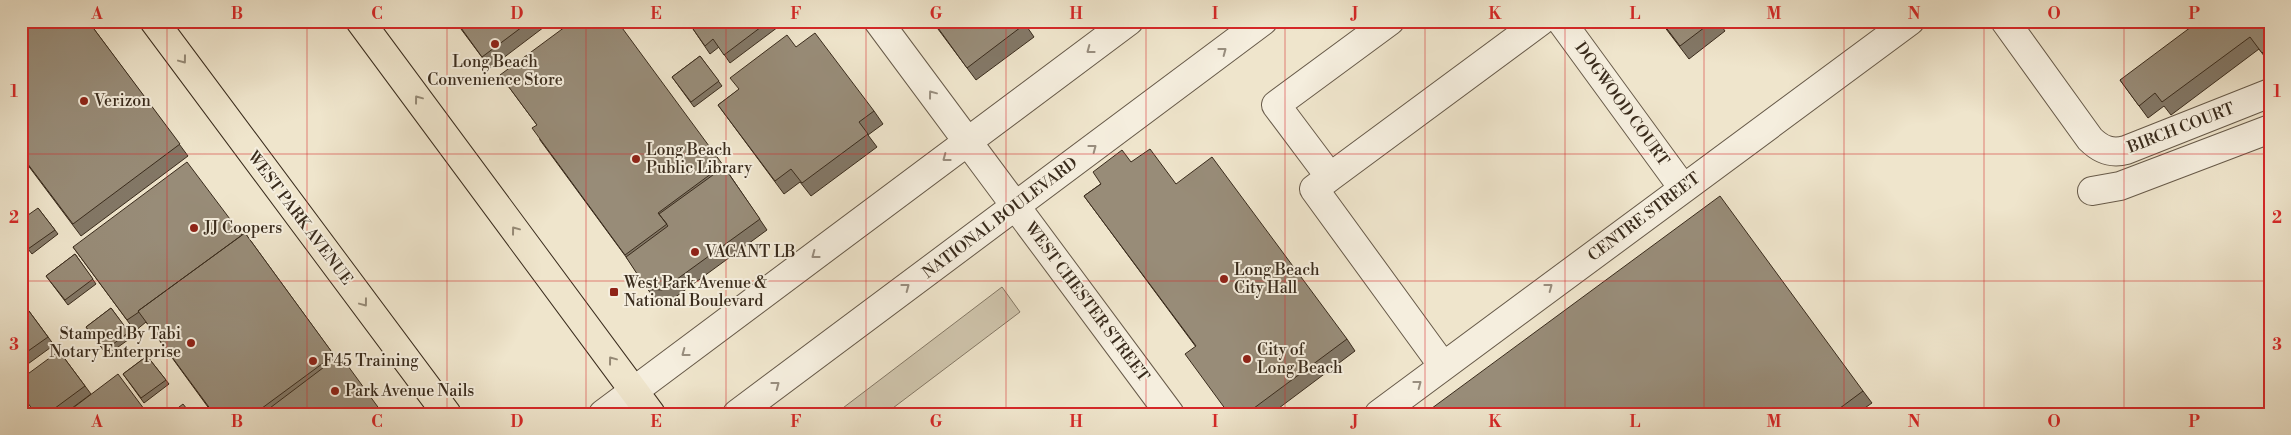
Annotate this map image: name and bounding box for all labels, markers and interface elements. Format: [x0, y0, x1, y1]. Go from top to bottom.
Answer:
text: A [90, 4, 103, 24]
text: B [231, 4, 243, 24]
text: C [371, 4, 383, 24]
text: D [511, 4, 524, 24]
text: E [650, 4, 662, 24]
text: F [790, 4, 802, 24]
text: G [930, 4, 943, 24]
text: H [1069, 4, 1083, 24]
text: I [1212, 4, 1218, 24]
text: J [1350, 4, 1358, 24]
text: K [1489, 4, 1503, 24]
text: L [1630, 4, 1641, 24]
text: M [1767, 4, 1782, 24]
text: N [1908, 4, 1921, 24]
text: O [2047, 4, 2061, 24]
text: P [2188, 4, 2200, 24]
marker: Long Beach Convenience Store [489, 38, 501, 50]
street label: DOGWOOD COURT [1570, 38, 1674, 170]
one-way arrow [1087, 45, 1096, 53]
one-way arrow [1217, 48, 1227, 57]
place label: Long Beach Convenience Store [427, 52, 563, 90]
one-way arrow [177, 54, 186, 64]
text: 1 [10, 82, 18, 102]
text: 1 [2273, 82, 2281, 102]
one-way arrow [929, 90, 938, 100]
place label: Verizon [93, 91, 151, 111]
marker: Verizon [78, 95, 90, 107]
one-way arrow [415, 95, 424, 105]
street label: BIRCH COURT [2124, 98, 2237, 158]
place label: Long Beach Public Library [646, 140, 752, 178]
street label: WEST PARK AVENUE [243, 146, 357, 289]
one-way arrow [1087, 146, 1096, 154]
one-way arrow [942, 152, 952, 161]
marker: Long Beach Public Library [630, 153, 642, 165]
street label: NATIONAL BOULEVARD [919, 153, 1081, 283]
street label: CENTRE STREET [1584, 168, 1704, 266]
text: 2 [9, 208, 19, 228]
text: 2 [2272, 208, 2282, 228]
street label: WEST CHESTER STREET [1020, 217, 1154, 386]
place label: JJ Coopers [203, 218, 282, 238]
marker: JJ Coopers [188, 222, 200, 234]
one-way arrow [512, 226, 521, 236]
place label: VACANT LB [704, 242, 796, 262]
marker: VACANT LB [689, 246, 701, 258]
one-way arrow [812, 250, 821, 258]
place label: Long Beach City Hall [1234, 260, 1320, 298]
place label: West Park Avenue & National Boulevard [623, 273, 767, 311]
marker: Long Beach City Hall [1218, 273, 1230, 285]
one-way arrow [901, 284, 910, 294]
one-way arrow [1543, 285, 1552, 293]
marker: West Park Avenue & National Boulevard [608, 286, 620, 298]
one-way arrow [358, 297, 367, 307]
place label: Stamped By Tabi Notary Enterprise [49, 324, 181, 362]
text: 3 [9, 335, 19, 355]
text: 3 [2272, 335, 2282, 355]
marker: Stamped By Tabi Notary Enterprise [185, 337, 197, 349]
place label: City of Long Beach [1257, 340, 1343, 378]
one-way arrow [681, 347, 691, 356]
place label: F45 Training [323, 351, 419, 371]
marker: City of Long Beach [1241, 353, 1253, 365]
marker: F45 Training [307, 355, 319, 367]
one-way arrow [608, 357, 618, 366]
place label: Park Avenue Nails [345, 381, 474, 401]
one-way arrow [770, 382, 779, 390]
one-way arrow [1412, 382, 1421, 390]
marker: Park Avenue Nails [329, 385, 341, 397]
text: A [90, 412, 103, 432]
text: B [231, 412, 243, 432]
text: C [371, 412, 383, 432]
text: D [511, 412, 524, 432]
text: E [650, 412, 662, 432]
text: F [790, 412, 802, 432]
text: G [930, 412, 943, 432]
text: H [1069, 412, 1083, 432]
text: I [1212, 412, 1218, 432]
text: J [1350, 412, 1358, 432]
text: K [1489, 412, 1503, 432]
text: L [1630, 412, 1641, 432]
text: M [1767, 412, 1782, 432]
text: N [1908, 412, 1921, 432]
text: O [2047, 412, 2061, 432]
text: P [2188, 412, 2200, 432]

